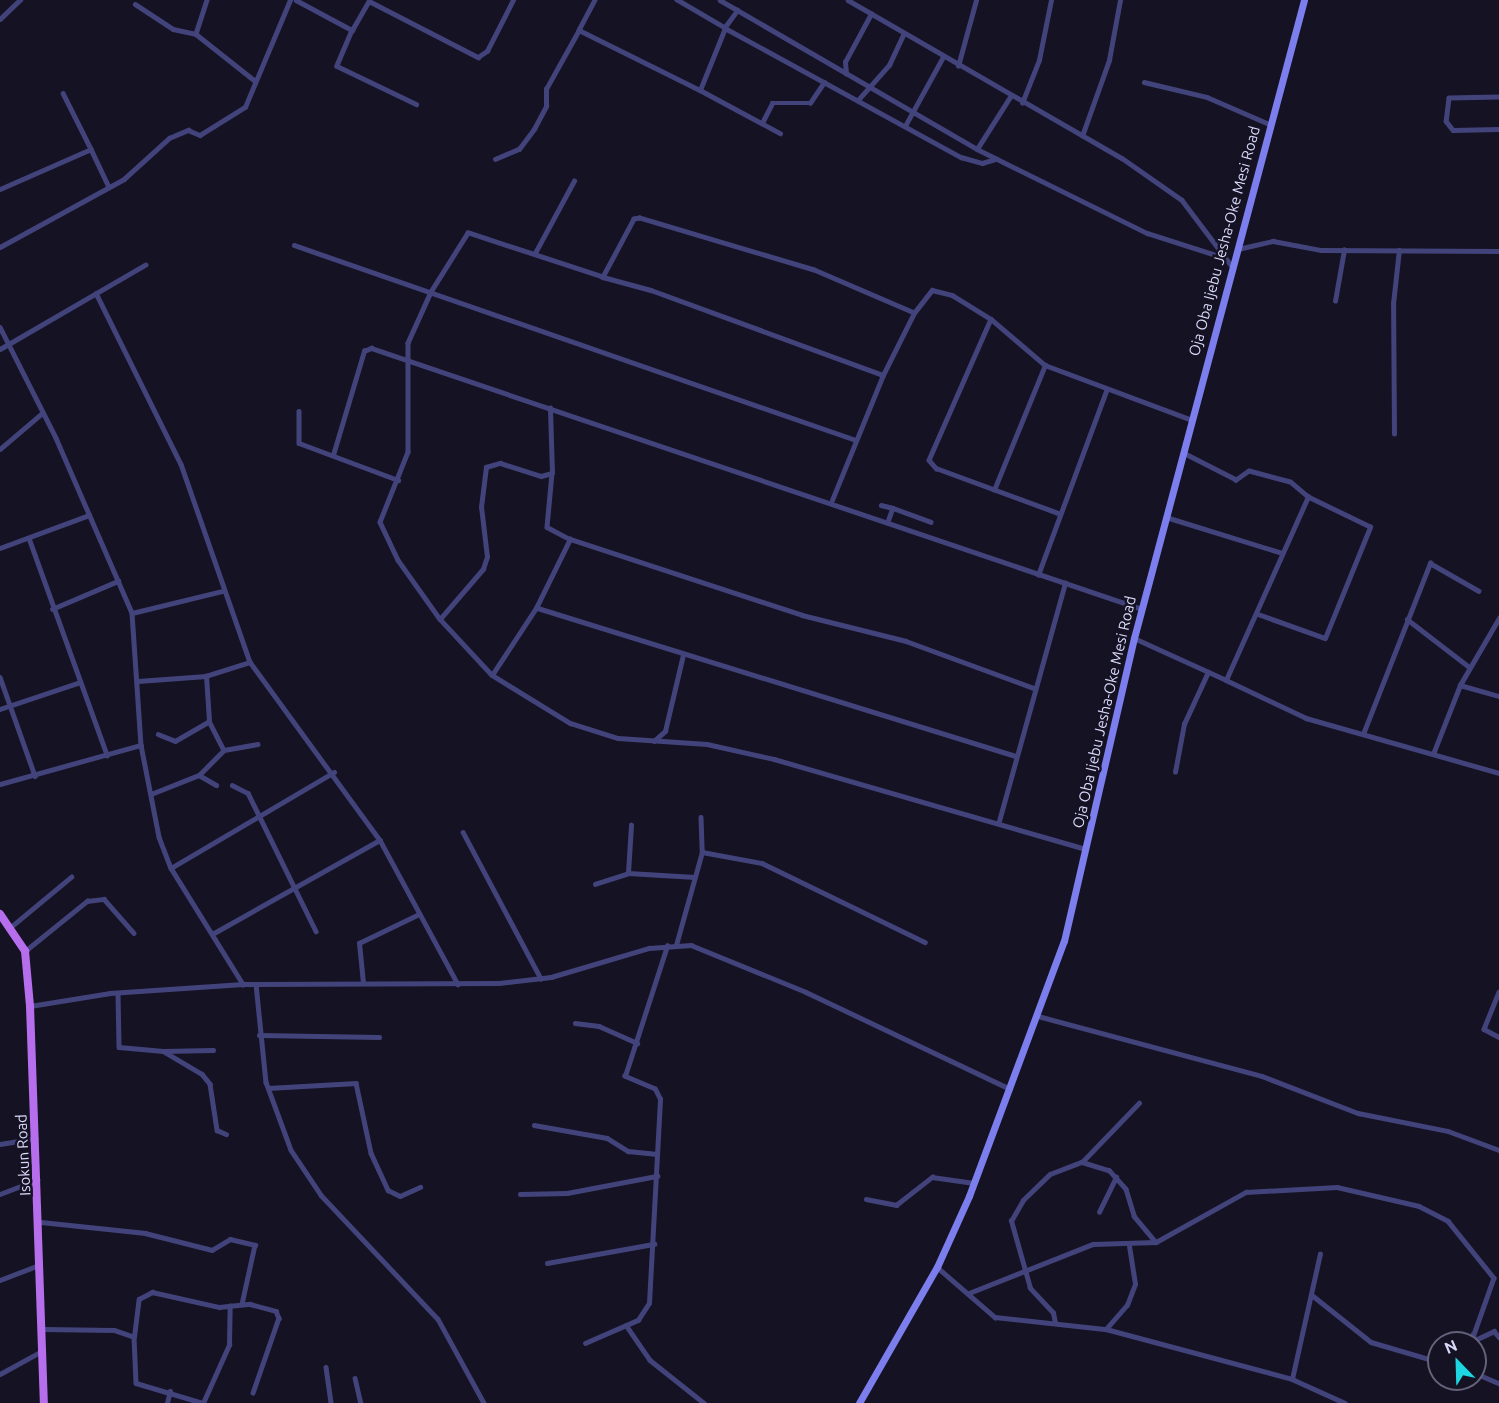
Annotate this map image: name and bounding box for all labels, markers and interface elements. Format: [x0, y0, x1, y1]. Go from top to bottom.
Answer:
street label: Oja Oba Ijebu Jesha-Oke Mesi Road [1185, 124, 1263, 358]
street label: Oja Oba Ijebu Jesha-Oke Mesi Road [1069, 594, 1139, 830]
street label: Isokun Road [12, 1114, 34, 1196]
north arrow [1427, 1331, 1487, 1391]
text: N [1442, 1336, 1460, 1357]

